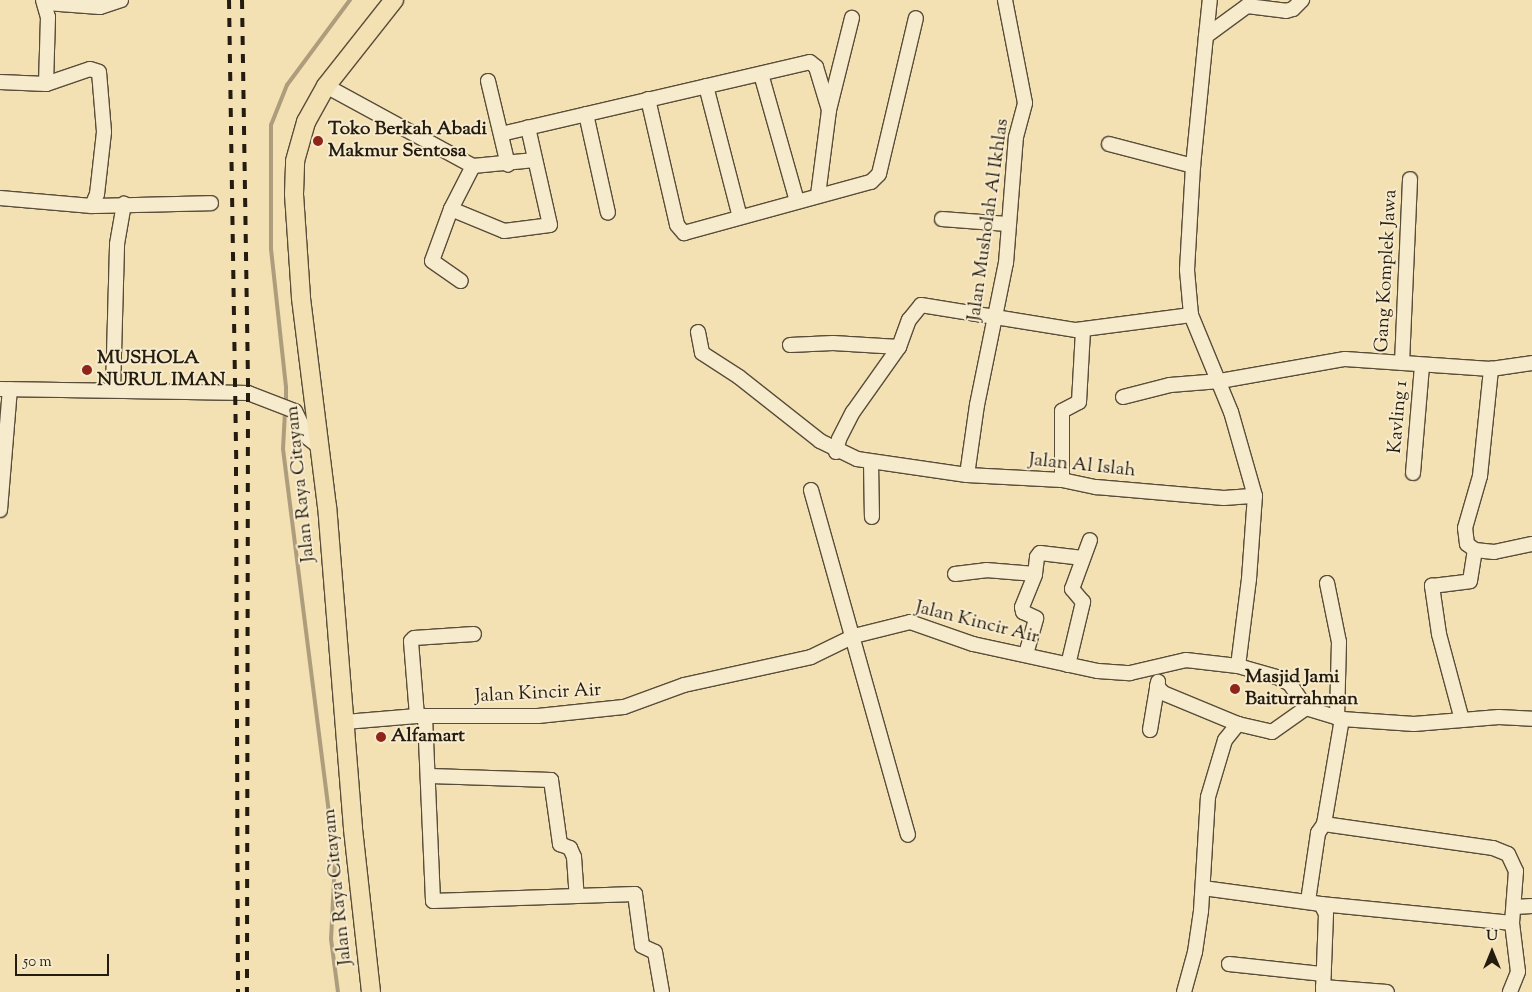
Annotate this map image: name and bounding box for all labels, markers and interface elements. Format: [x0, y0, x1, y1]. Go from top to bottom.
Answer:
street label: Jalan Musholah Al Ikhlas [964, 117, 1014, 323]
place label: Toko Berkah Abadi Makmur Sentosa [328, 119, 487, 163]
marker: Toko Berkah Abadi Makmur Sentosa [312, 135, 324, 147]
street label: Gang Komplek Jawa [1371, 189, 1403, 353]
place label: MUSHOLA NURUL IMAN [97, 348, 225, 392]
marker: MUSHOLA NURUL IMAN [81, 364, 93, 376]
street label: Kavling 1 [1384, 379, 1414, 455]
street label: Jalan Raya Citayam [281, 405, 321, 563]
street label: Jalan Al Islah [1027, 449, 1137, 483]
street label: Jalan Kincir Air [913, 597, 1041, 649]
place label: Masjid Jami Baiturrahman [1245, 667, 1358, 711]
street label: Jalan Kincir Air [474, 679, 602, 709]
marker: Masjid Jami Baiturrahman [1229, 683, 1241, 695]
place label: Alfamart [391, 726, 465, 748]
marker: Alfamart [375, 731, 387, 743]
street label: Jalan Raya Citayam [318, 808, 358, 966]
north arrow [1467, 927, 1517, 977]
text: U [1486, 927, 1498, 947]
scale bar [18, 944, 111, 976]
text: 50 m [23, 952, 52, 973]

